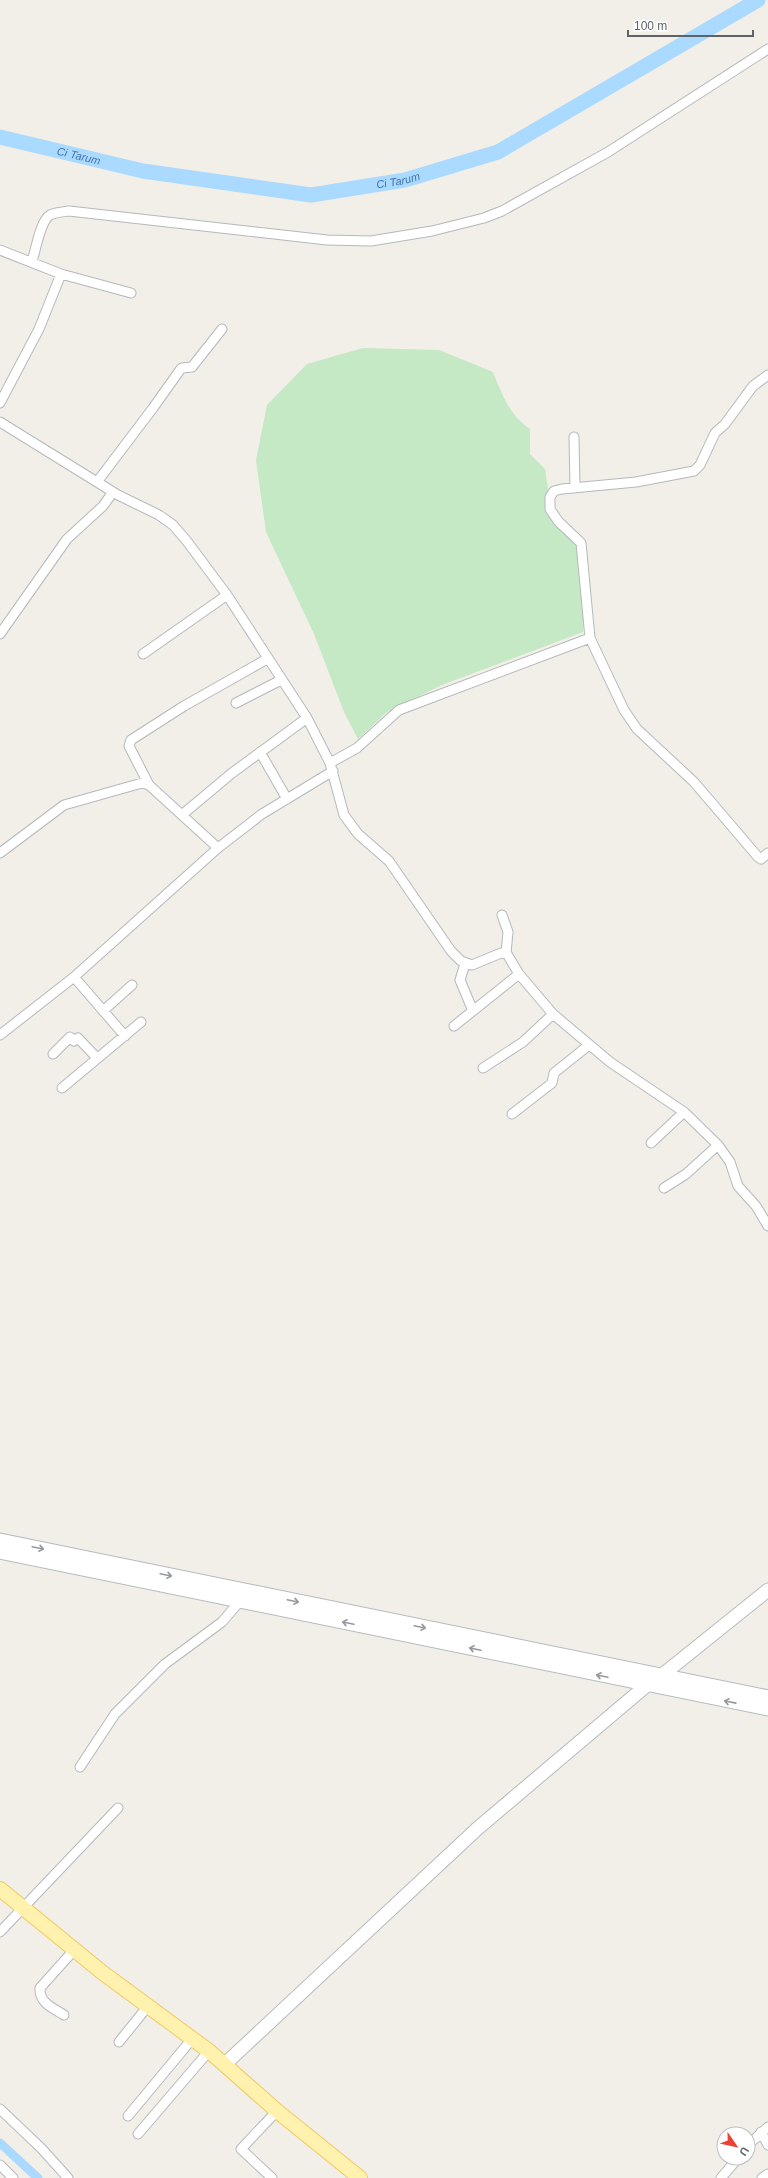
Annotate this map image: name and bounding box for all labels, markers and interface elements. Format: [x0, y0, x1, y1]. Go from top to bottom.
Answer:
scale bar [628, 12, 753, 38]
text: 100 m [634, 19, 667, 33]
water label: Ci Tarum [56, 145, 102, 167]
water label: Ci Tarum [375, 170, 421, 190]
one-way arrow [31, 1545, 44, 1553]
one-way arrow [159, 1571, 172, 1579]
one-way arrow [286, 1597, 299, 1605]
one-way arrow [342, 1618, 355, 1626]
one-way arrow [413, 1623, 426, 1631]
one-way arrow [469, 1645, 482, 1653]
one-way arrow [596, 1671, 609, 1679]
one-way arrow [724, 1697, 737, 1705]
north arrow [716, 2126, 756, 2166]
text: U [737, 2145, 751, 2158]

